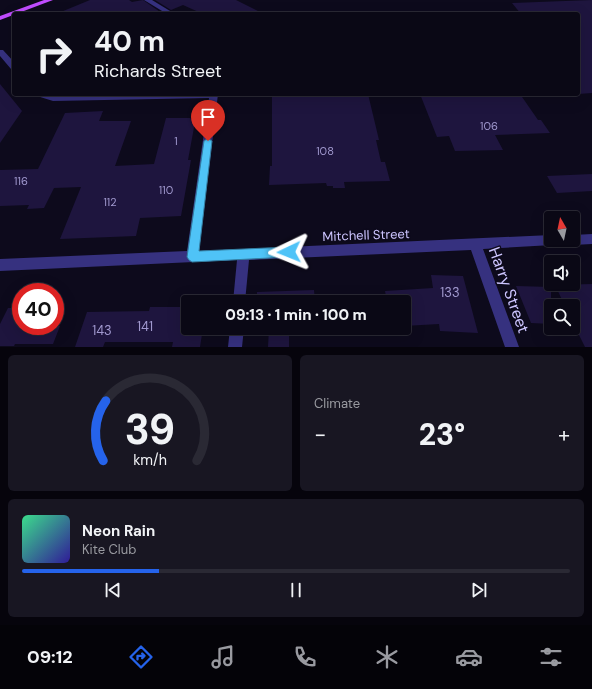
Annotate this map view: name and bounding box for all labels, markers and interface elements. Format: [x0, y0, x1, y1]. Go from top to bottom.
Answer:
text: 40 m [94, 23, 165, 60]
icon: right [28, 28, 80, 80]
text: Richards Street [94, 59, 222, 83]
pin [191, 100, 225, 141]
icon: arrive [197, 106, 219, 128]
house number: 106 [480, 119, 498, 133]
house number: 1 [174, 134, 178, 148]
house number: 108 [316, 144, 334, 158]
house number: 116 [14, 174, 28, 188]
house number: 110 [159, 183, 173, 197]
house number: 112 [103, 195, 117, 209]
north arrow [544, 211, 580, 247]
map controls [544, 211, 580, 335]
street label: Mitchell Street [322, 225, 410, 245]
position arrow [268, 231, 310, 273]
street label: Harry Street [484, 244, 534, 336]
button: sound [544, 255, 580, 291]
speed limit sign: 40 [12, 283, 64, 335]
house number: 133 [440, 284, 460, 301]
button: search [544, 299, 580, 335]
text: 09:13 · 1 min · 100 m [225, 305, 367, 325]
house number: 141 [137, 318, 153, 335]
house number: 143 [92, 322, 112, 339]
text: Climate [314, 395, 360, 412]
text: 39 [125, 403, 175, 457]
text: 23° [419, 415, 465, 454]
text: − [314, 420, 326, 449]
text: + [558, 420, 570, 449]
text: km/h [133, 451, 167, 469]
text: Neon Rain [82, 521, 155, 541]
text: Kite Club [82, 541, 136, 558]
icon: previous [102, 579, 124, 601]
icon: pause [285, 579, 307, 601]
icon: next [468, 579, 490, 601]
icon: directions [127, 643, 155, 671]
icon: music [209, 643, 237, 671]
icon: phone [291, 643, 319, 671]
icon: climate [373, 643, 401, 671]
icon: car [455, 643, 483, 671]
icon: filters [537, 643, 565, 671]
text: 09:12 [27, 645, 73, 669]

